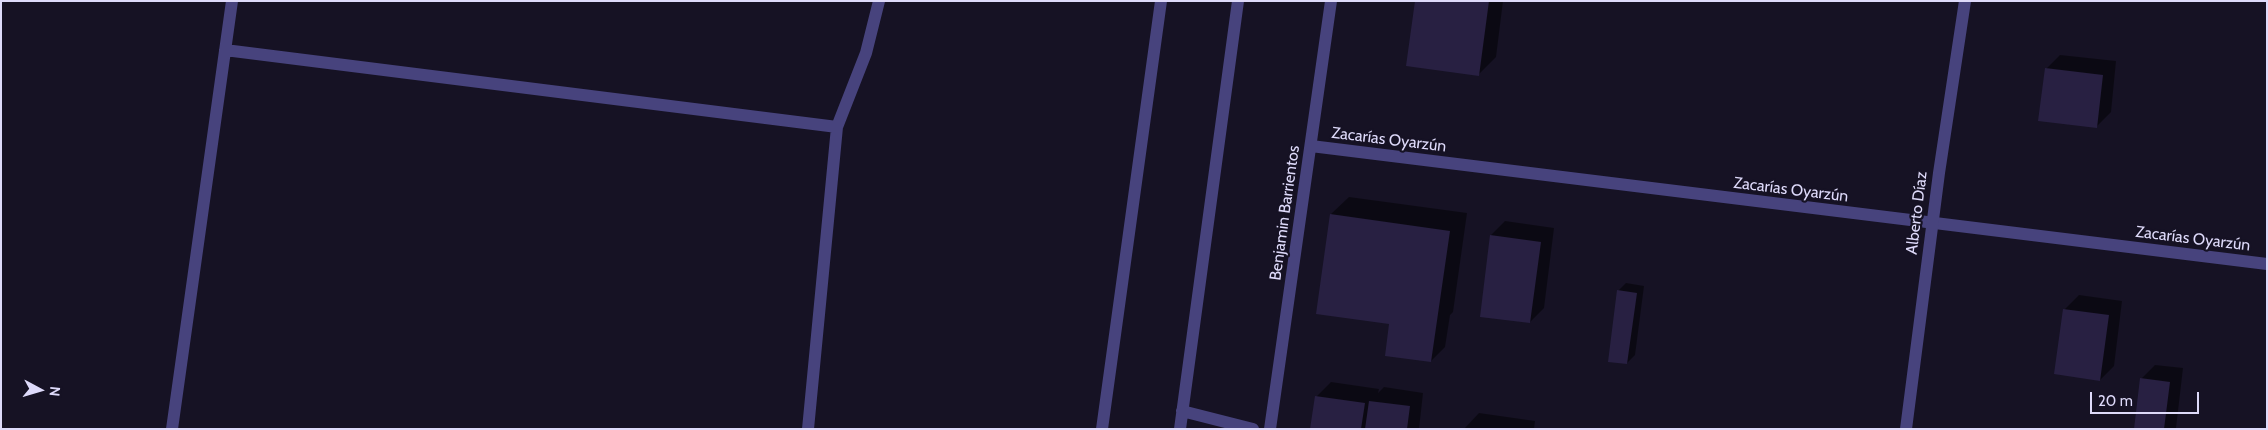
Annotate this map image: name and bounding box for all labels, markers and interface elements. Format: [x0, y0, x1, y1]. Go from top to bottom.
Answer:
street label: Zacarías Oyarzún [1331, 123, 1447, 157]
street label: Benjamin Barrientos [1266, 144, 1304, 282]
street label: Alberto Díaz [1902, 170, 1932, 256]
street label: Zacarías Oyarzún [1733, 173, 1849, 207]
street label: Zacarías Oyarzún [2135, 222, 2251, 256]
north arrow [15, 365, 65, 415]
scale bar [2093, 382, 2202, 414]
text: N [45, 386, 64, 397]
text: 20 m [2098, 392, 2133, 410]

